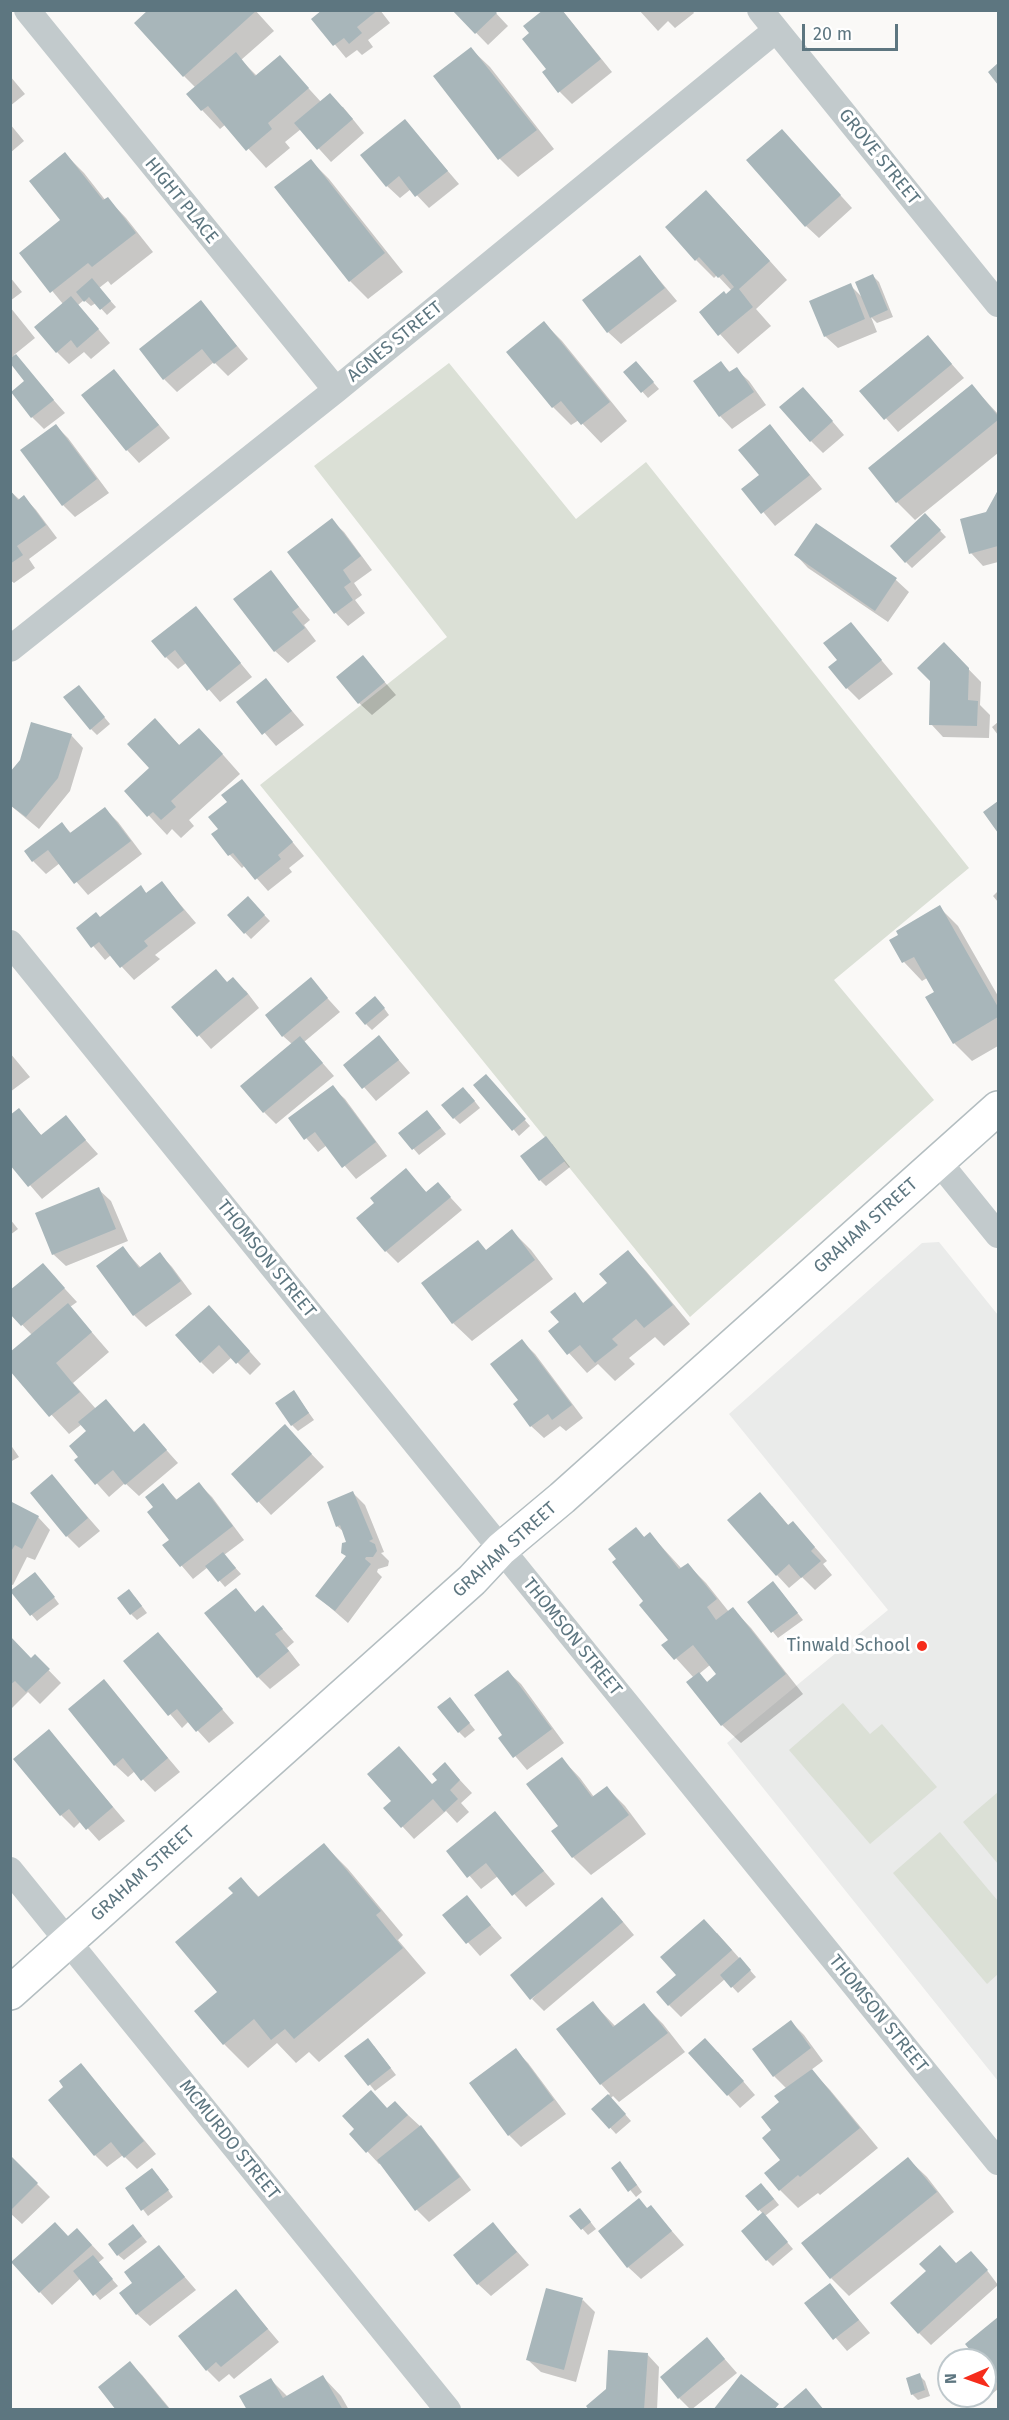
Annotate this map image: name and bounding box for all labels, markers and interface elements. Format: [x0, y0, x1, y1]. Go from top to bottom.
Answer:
scale bar [805, 12, 901, 50]
text: 20 m [813, 23, 852, 45]
street label: GROVE STREET [834, 105, 924, 209]
street label: HIGHT PLACE [140, 154, 222, 248]
street label: AGNES STREET [343, 297, 447, 387]
street label: GRAHAM STREET [810, 1174, 922, 1278]
street label: THOMSON STREET [212, 1196, 320, 1322]
street label: GRAHAM STREET [449, 1498, 561, 1602]
street label: THOMSON STREET [518, 1574, 626, 1700]
place label: Tinwald School [787, 1635, 910, 1657]
marker: Tinwald School [915, 1639, 929, 1653]
street label: GRAHAM STREET [87, 1822, 199, 1926]
street label: THOMSON STREET [824, 1951, 932, 2077]
street label: MCMURDO STREET [174, 2076, 284, 2204]
north arrow [937, 2348, 997, 2408]
text: N [941, 2373, 960, 2384]

